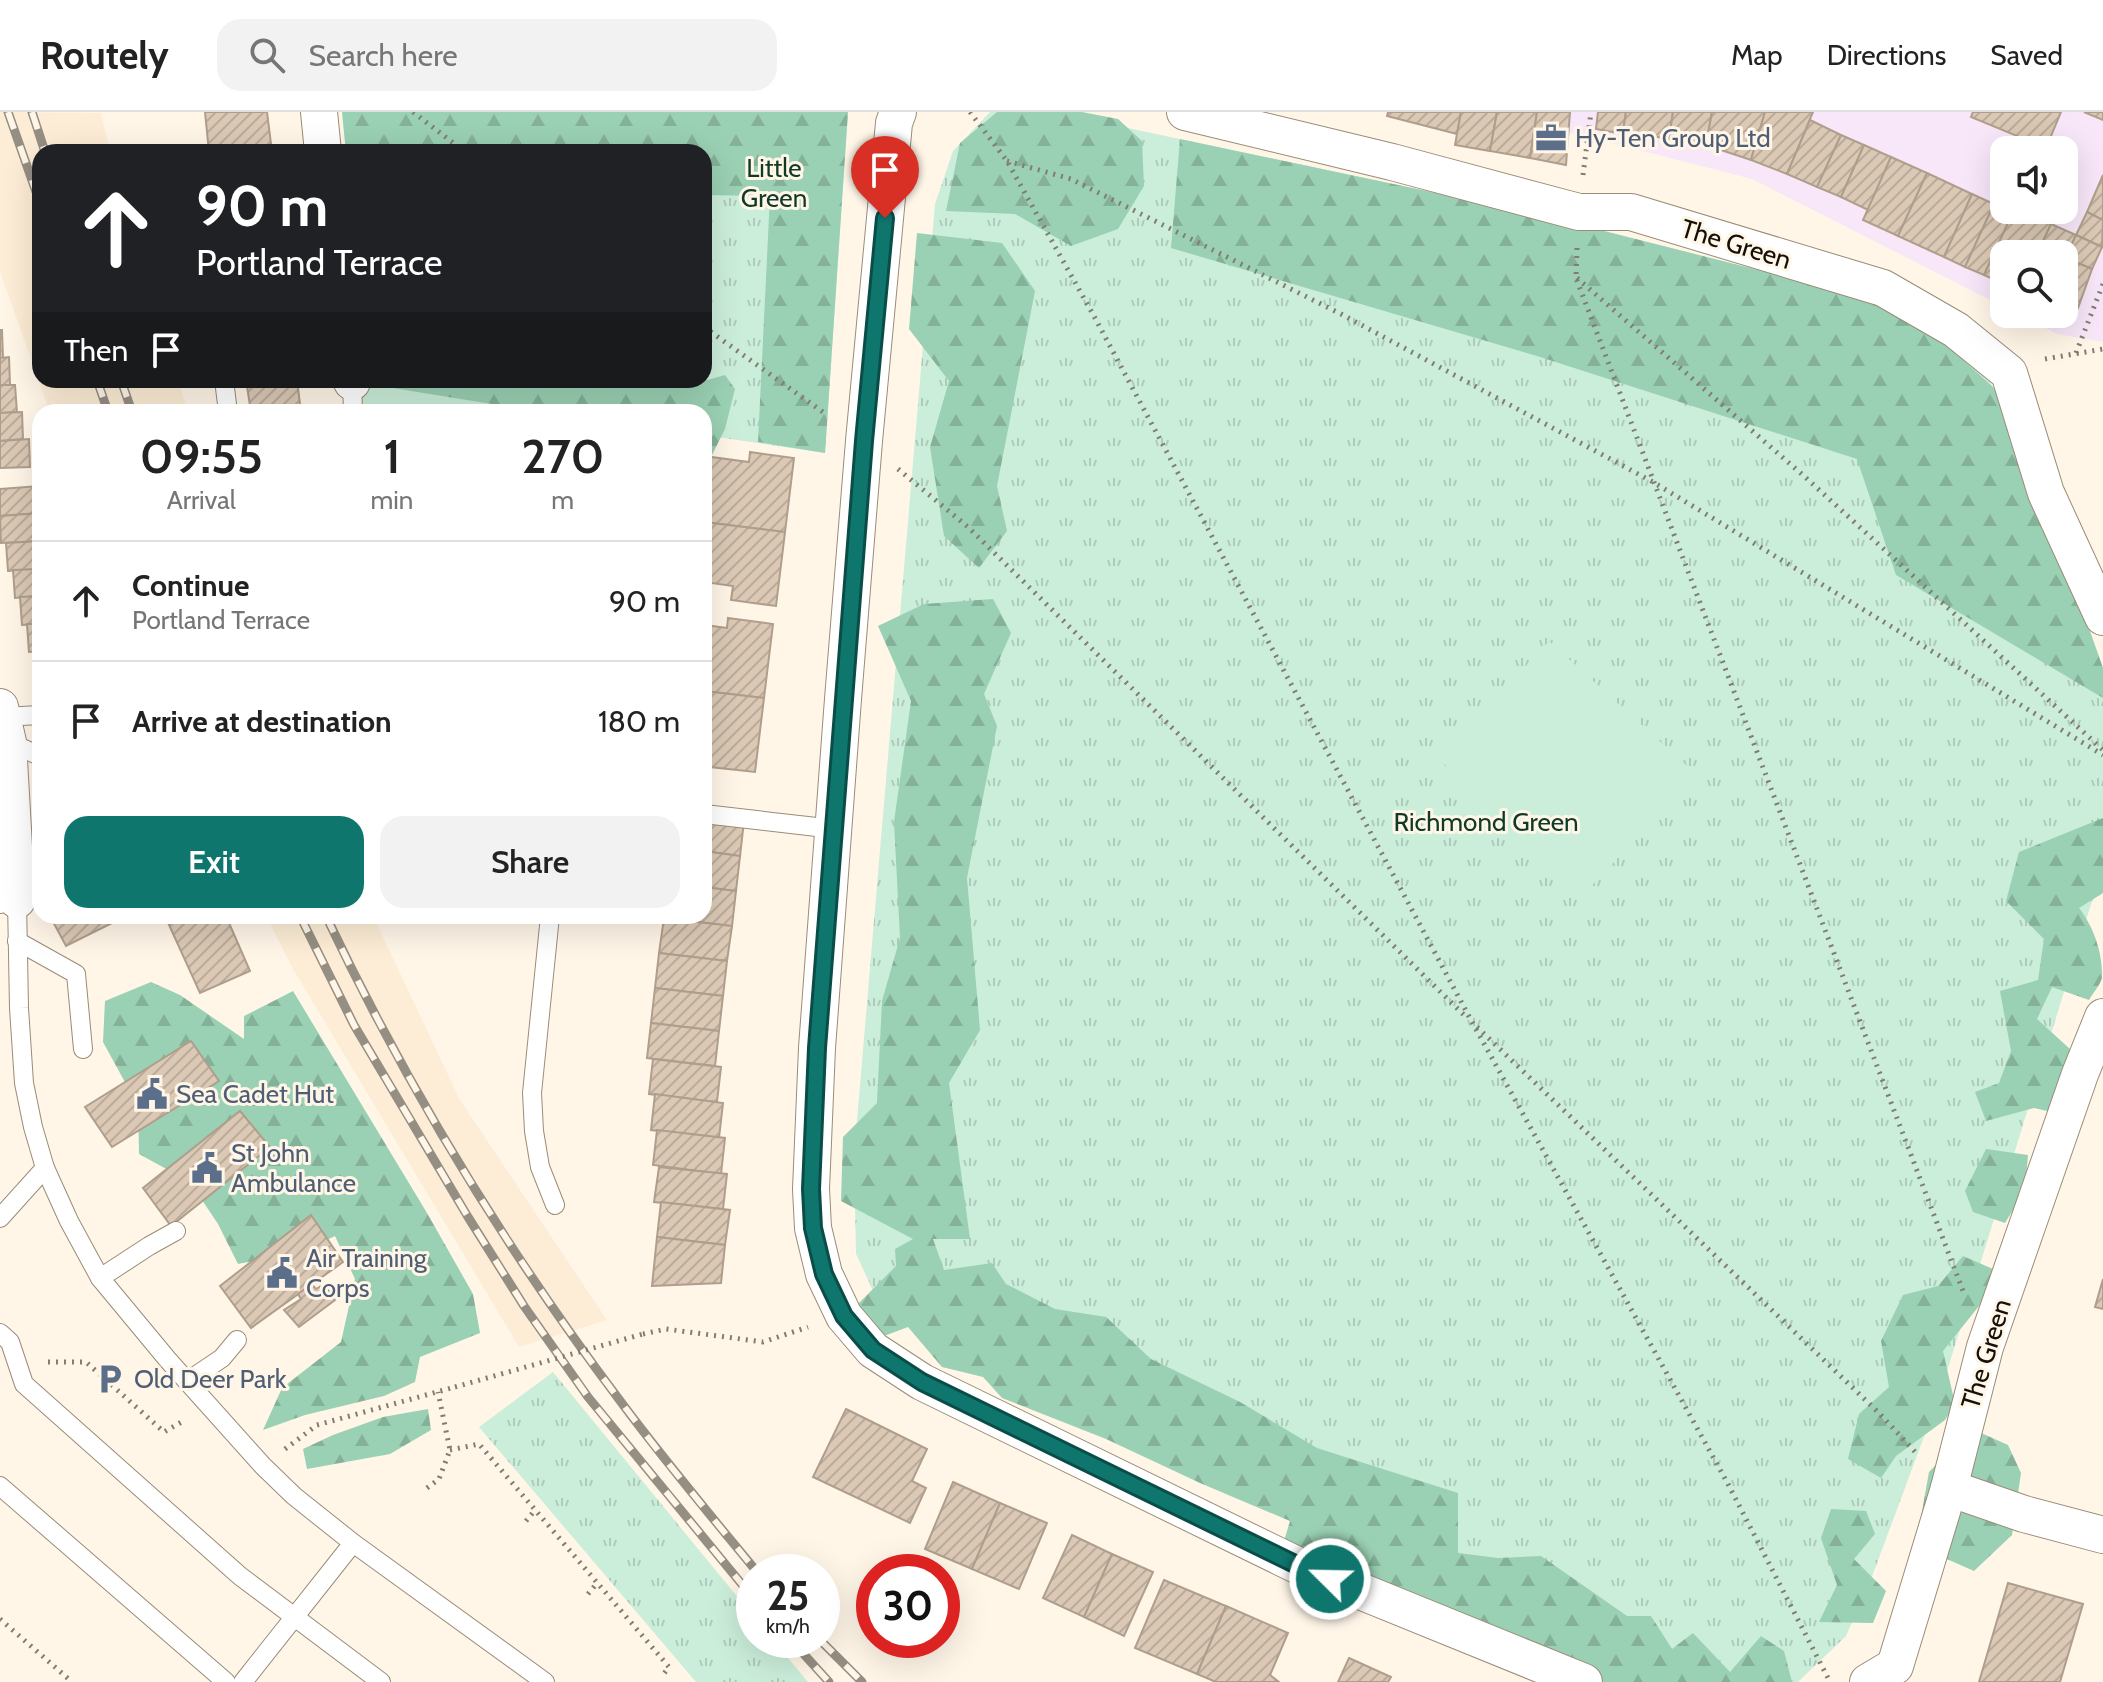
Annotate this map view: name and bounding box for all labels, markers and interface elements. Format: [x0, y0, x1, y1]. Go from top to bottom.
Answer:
search box [217, 19, 777, 91]
text: Routely [40, 32, 169, 79]
icon: search [245, 33, 289, 77]
text: Search here [309, 37, 458, 74]
text: Map [1731, 38, 1783, 72]
text: Directions [1827, 38, 1946, 72]
text: Saved [1990, 38, 2063, 72]
office icon: Hy-Ten Group Ltd [1534, 121, 1568, 155]
place label: Hy-Ten Group Ltd [1575, 122, 1771, 154]
pin [851, 136, 919, 218]
map controls [1990, 136, 2078, 328]
button: sound [1990, 136, 2078, 224]
icon: arrive [863, 148, 907, 192]
park label: Little Green [741, 152, 807, 214]
text: 90 m [196, 172, 328, 240]
icon: ahead [64, 176, 168, 280]
street label: The Green [1677, 212, 1795, 276]
text: Portland Terrace [196, 240, 443, 284]
button: search [1990, 240, 2078, 328]
icon: arrive [144, 328, 188, 372]
text: Then [64, 332, 128, 369]
text: 09:55 [140, 427, 263, 485]
text: 1 [383, 427, 400, 485]
text: 270 [521, 427, 604, 485]
text: Arrival [167, 484, 236, 516]
text: min [371, 484, 413, 516]
text: m [551, 484, 574, 516]
text: Continue [132, 567, 249, 604]
icon: ahead [64, 579, 108, 623]
text: 90 m [609, 583, 680, 620]
text: Portland Terrace [132, 604, 310, 636]
icon: arrive [64, 699, 108, 743]
text: Arrive at destination [132, 703, 392, 740]
text: 180 m [598, 703, 680, 740]
park label: Richmond Green [1393, 806, 1579, 838]
button: Exit [64, 816, 364, 908]
button: Share [380, 816, 680, 908]
public building icon: Sea Cadet Hut [135, 1077, 169, 1111]
place label: Sea Cadet Hut [176, 1078, 334, 1110]
place label: St John Ambulance [231, 1137, 356, 1199]
public building icon: St John Ambulance [190, 1151, 224, 1185]
place label: Air Training Corps [306, 1242, 428, 1304]
public building icon: Air Training Corps [265, 1256, 299, 1290]
street label: The Green [1954, 1295, 2018, 1413]
parking icon: Old Deer Park [93, 1362, 127, 1396]
place label: Old Deer Park [134, 1363, 287, 1395]
position arrow [1288, 1537, 1372, 1621]
speed limit sign: 30 [856, 1554, 960, 1658]
text: 25 [767, 1571, 809, 1620]
text: km/h [766, 1614, 810, 1638]

